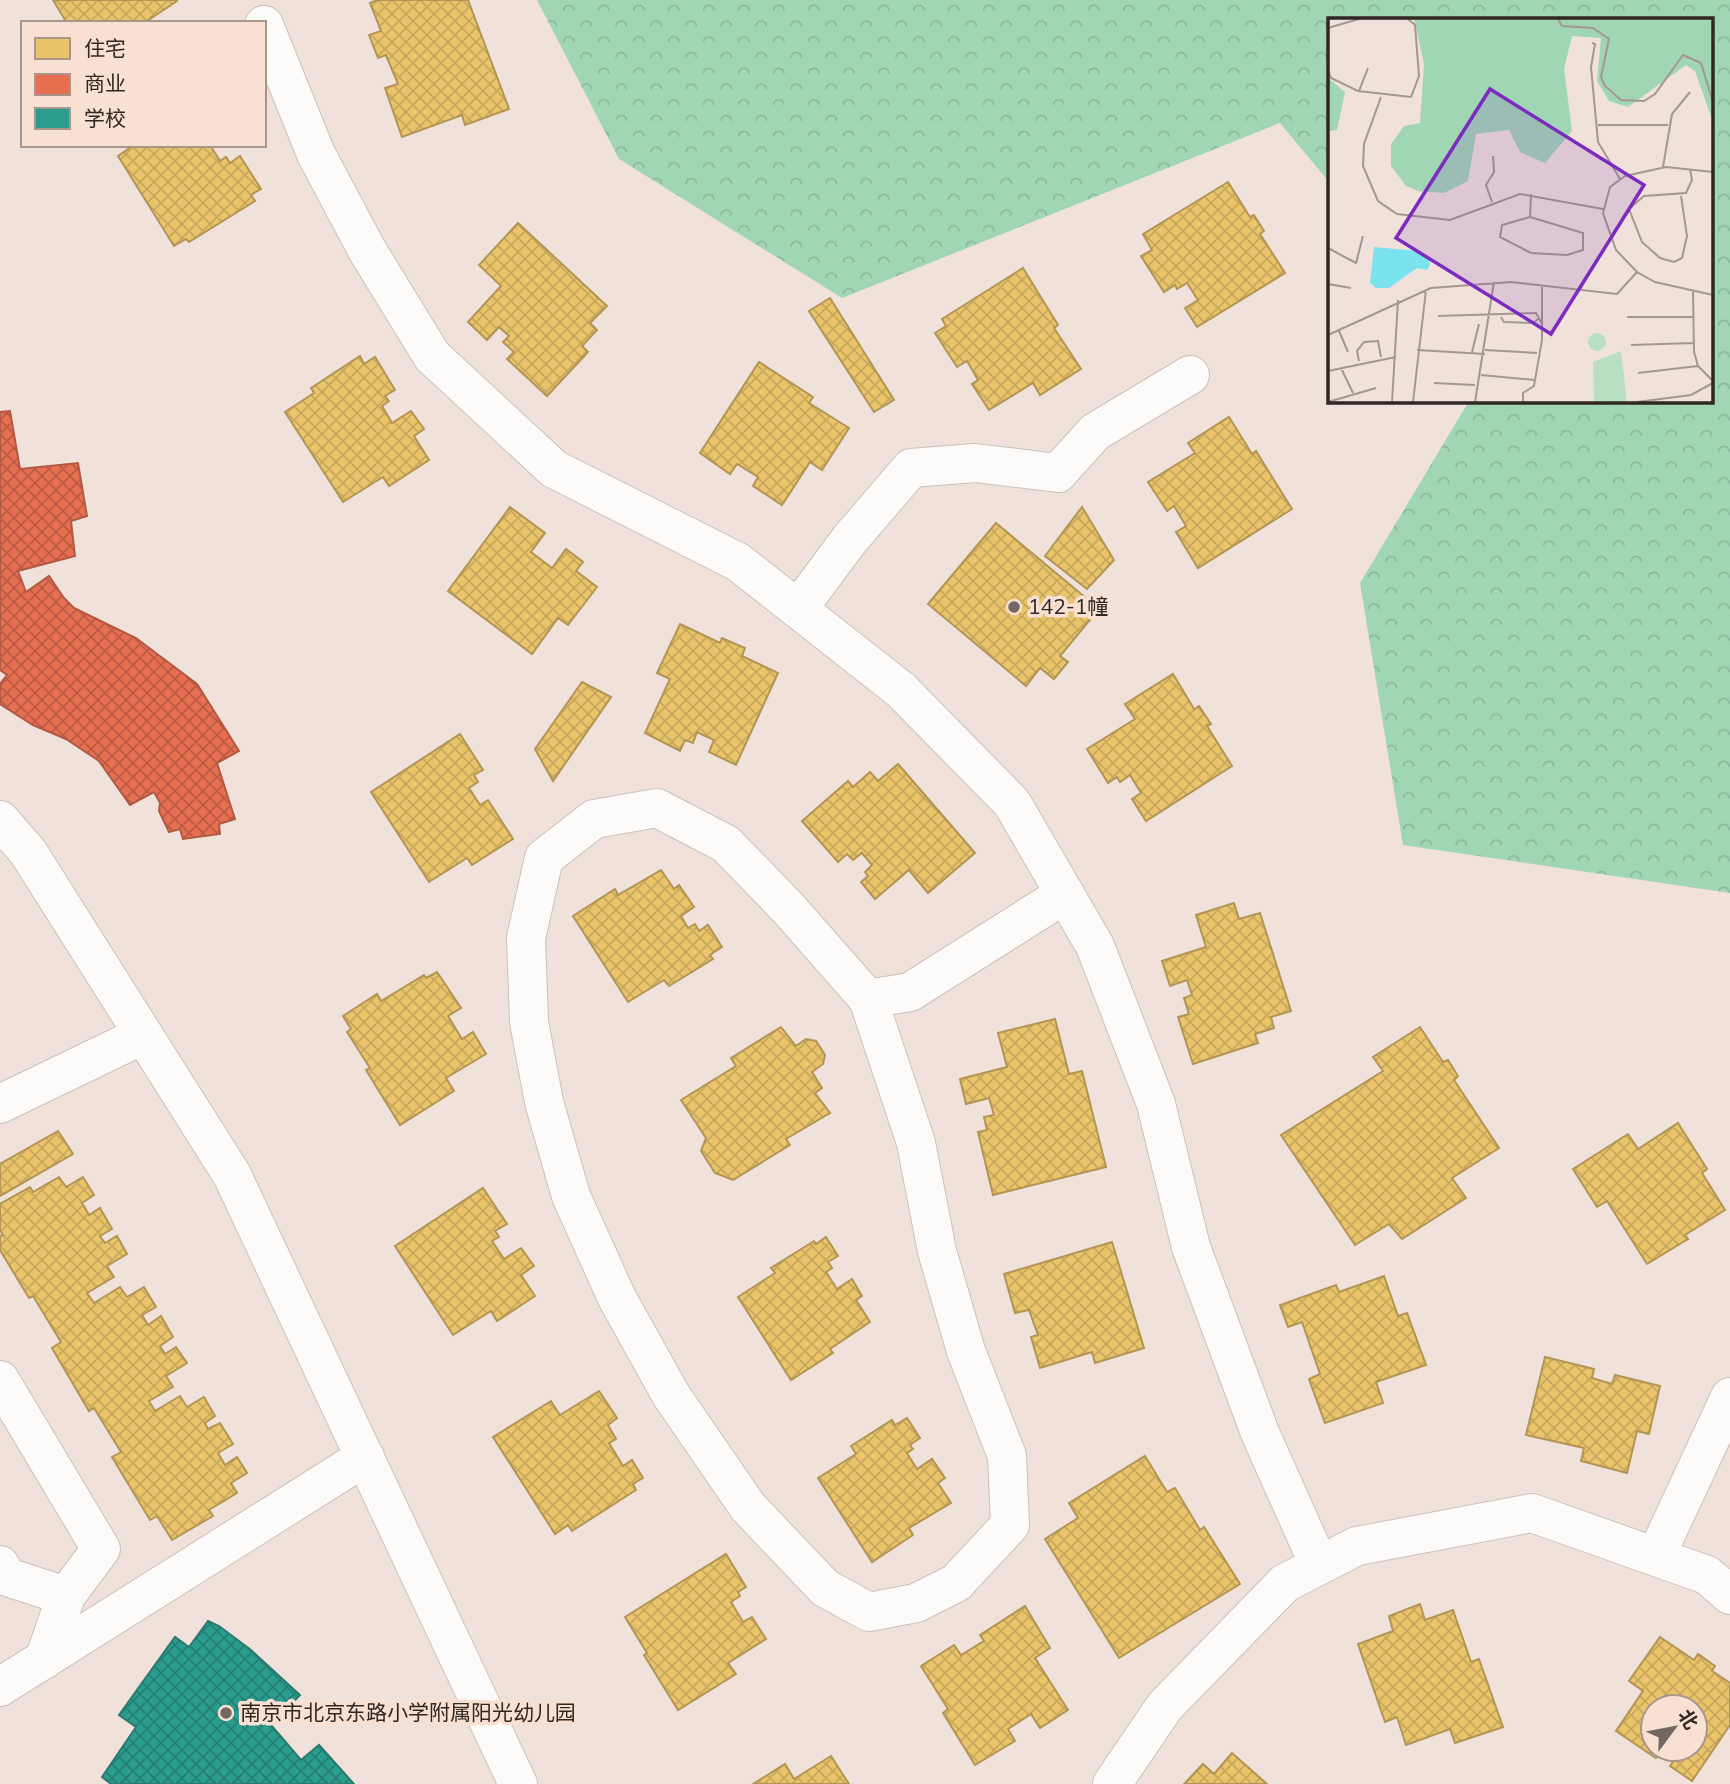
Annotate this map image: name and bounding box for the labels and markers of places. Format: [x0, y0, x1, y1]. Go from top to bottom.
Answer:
place label: 142-1幢 [1028, 593, 1108, 619]
marker: 142-1幢 [1006, 599, 1022, 615]
place label: 南京市北京东路小学附属阳光幼儿园 [240, 1699, 576, 1725]
marker: 南京市北京东路小学附属阳光幼儿园 [218, 1705, 234, 1721]

